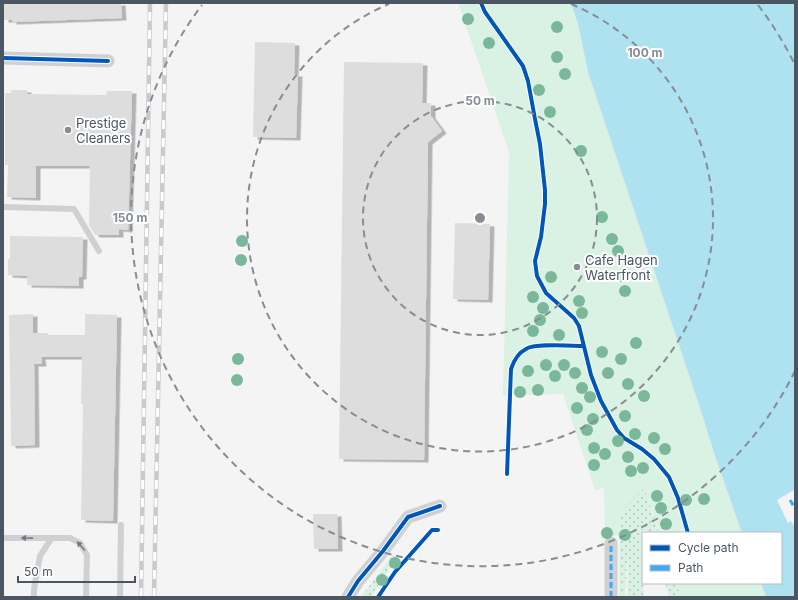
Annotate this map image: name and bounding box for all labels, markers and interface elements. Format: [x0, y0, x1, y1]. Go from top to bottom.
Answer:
text: 100 m [627, 45, 663, 60]
text: 50 m [465, 93, 495, 108]
place label: Prestige Cleaners [76, 115, 131, 146]
marker: Prestige Cleaners [63, 125, 73, 135]
text: 150 m [113, 210, 147, 225]
centre of rings [473, 211, 487, 225]
place label: Cafe Hagen Waterfront [585, 252, 658, 283]
marker: Cafe Hagen Waterfront [572, 262, 582, 272]
legend [642, 532, 782, 584]
one-way arrow [20, 535, 33, 541]
text: Cycle path [678, 540, 739, 555]
one-way arrow [76, 541, 85, 552]
scale bar [18, 558, 135, 584]
text: Path [678, 560, 703, 575]
text: 50 m [24, 564, 53, 579]

